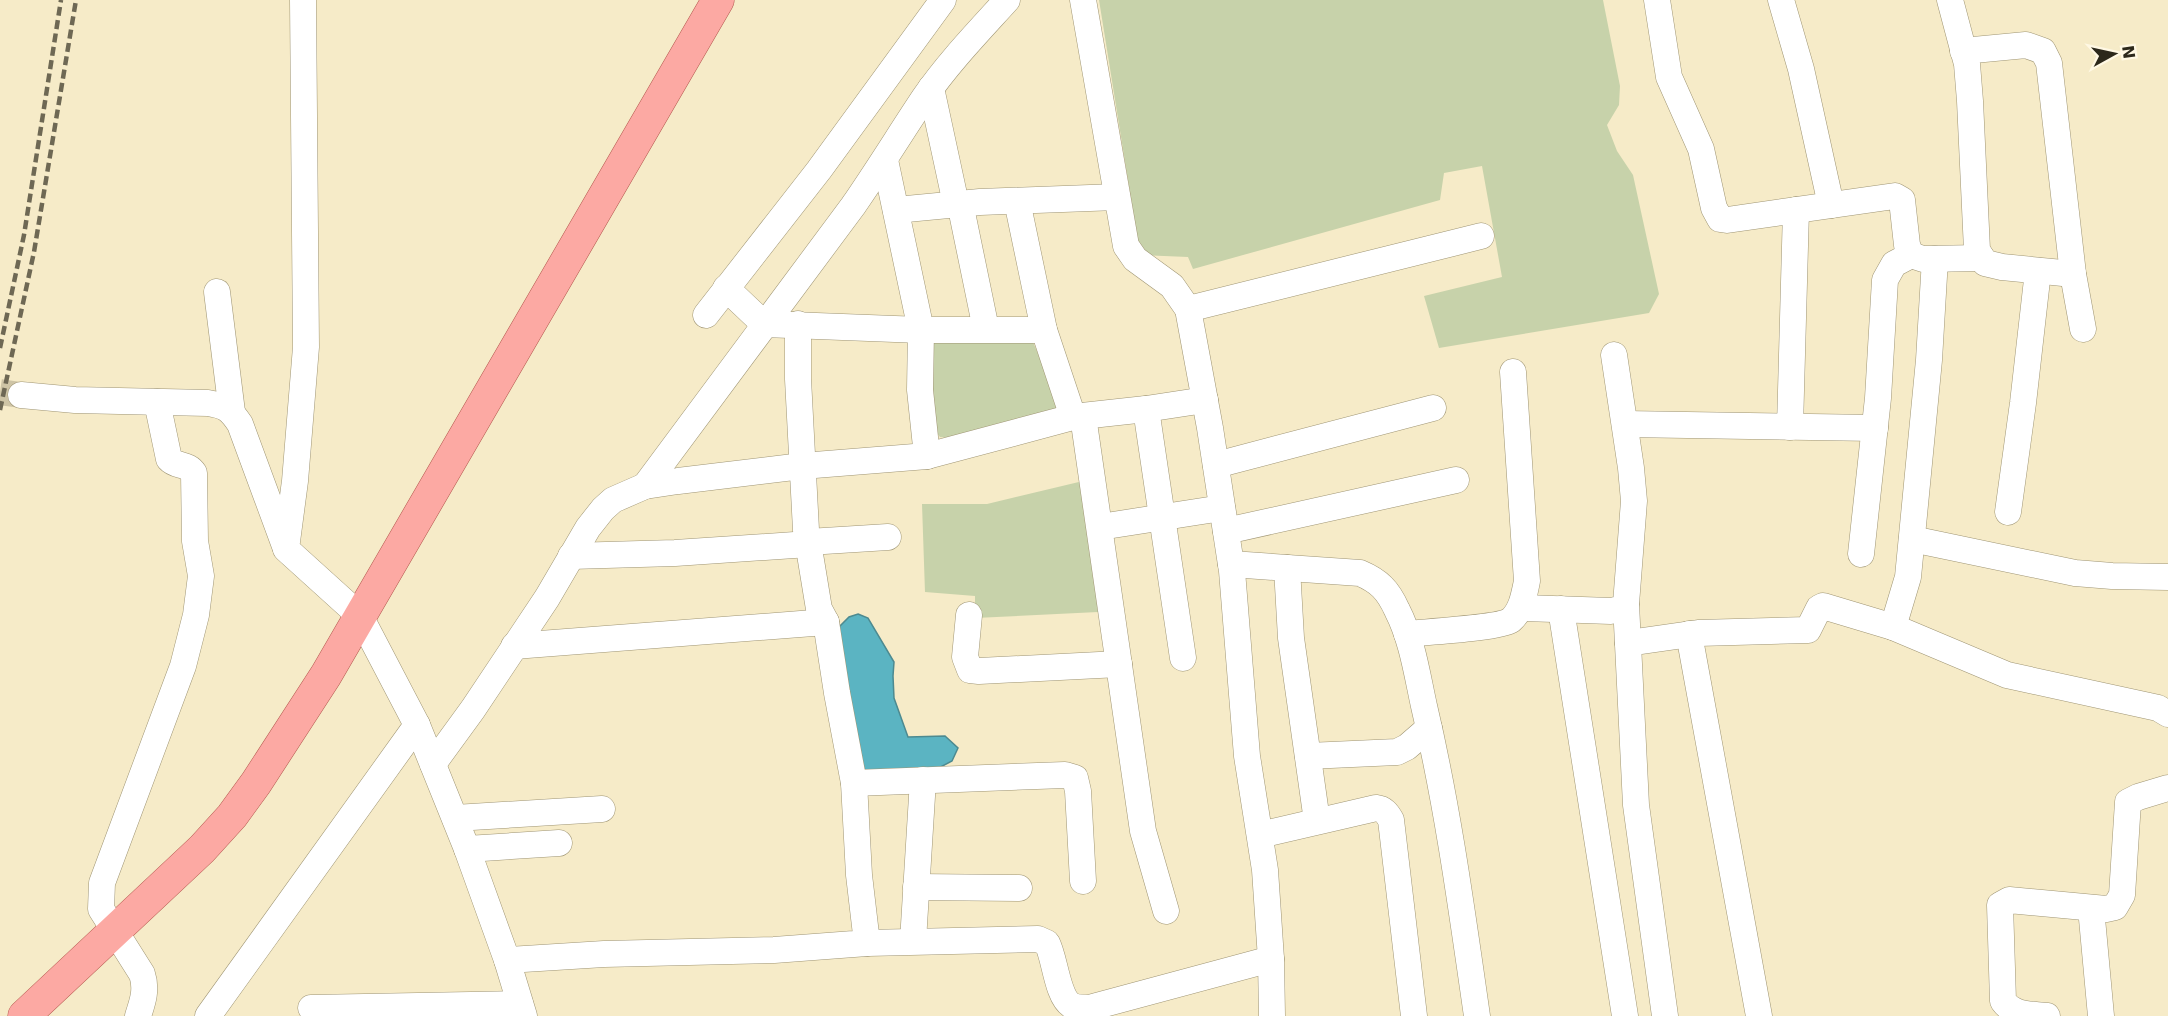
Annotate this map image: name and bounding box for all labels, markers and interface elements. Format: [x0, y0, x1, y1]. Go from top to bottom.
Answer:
north arrow [2084, 24, 2144, 84]
text: N [2118, 44, 2139, 60]

